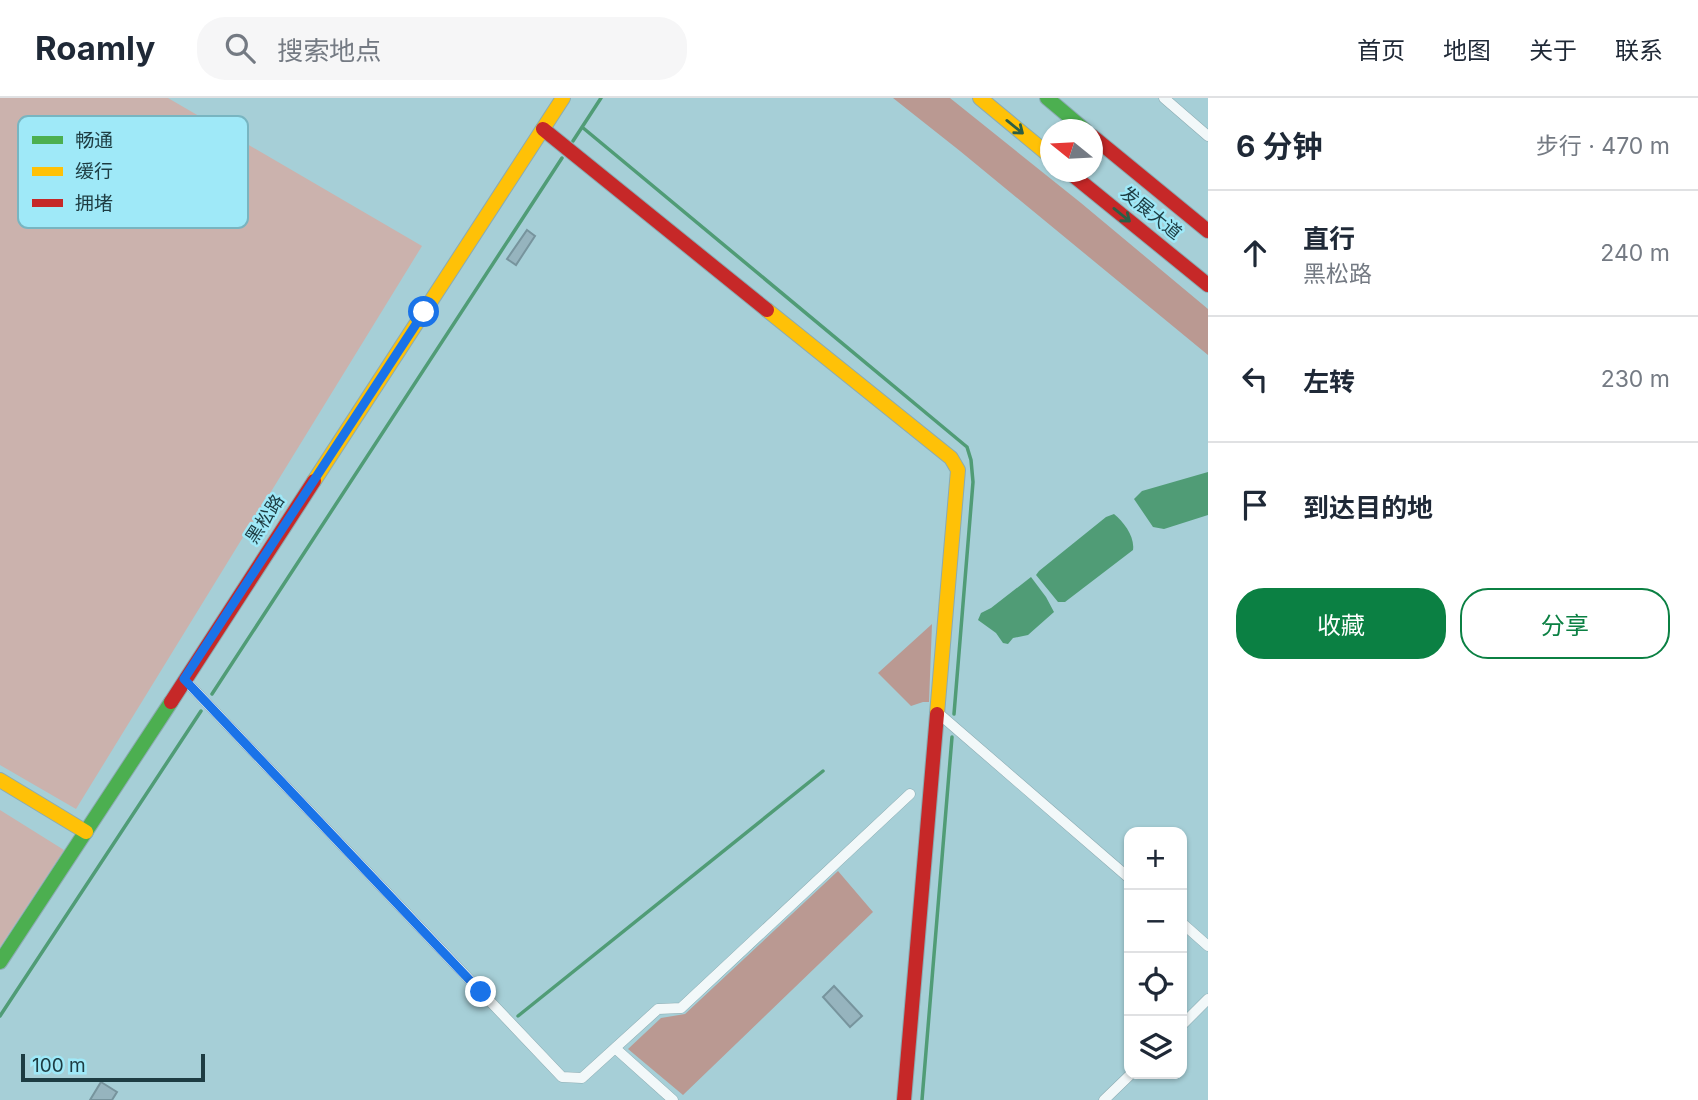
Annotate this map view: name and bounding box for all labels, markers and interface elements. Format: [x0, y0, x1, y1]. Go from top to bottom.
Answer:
search box [197, 17, 687, 80]
text: Roamly [35, 28, 155, 68]
icon: search [221, 29, 259, 67]
text: 搜索地点 [277, 35, 381, 66]
text: 首页 [1357, 36, 1405, 65]
text: 地图 [1443, 36, 1491, 65]
text: 关于 [1529, 36, 1577, 65]
text: 联系 [1615, 36, 1663, 65]
legend [18, 116, 248, 228]
one-way arrow [1006, 119, 1024, 135]
north arrow [1040, 119, 1103, 182]
text: 6 分钟 [1236, 128, 1323, 164]
text: 畅通 [75, 129, 113, 152]
text: 步行 · 470 m [1536, 132, 1670, 160]
text: 缓行 [75, 160, 113, 183]
street label: 发展大道 [1117, 182, 1186, 243]
text: 拥堵 [75, 192, 113, 215]
one-way arrow [1113, 207, 1131, 222]
text: 直行 [1303, 223, 1355, 254]
icon: ahead [1236, 234, 1274, 272]
text: 240 m [1600, 239, 1670, 267]
text: 黑松路 [1303, 260, 1372, 288]
route start [408, 296, 439, 327]
icon: left [1236, 360, 1274, 398]
text: 230 m [1601, 365, 1670, 393]
text: 左转 [1303, 366, 1355, 397]
icon: arrive [1236, 486, 1274, 524]
street label: 黑松路 [241, 490, 288, 547]
text: 到达目的地 [1303, 492, 1433, 523]
button: 收藏 [1236, 588, 1446, 659]
button: 分享 [1460, 588, 1670, 659]
map controls [1124, 827, 1187, 1079]
button: + [1124, 827, 1187, 890]
button: − [1124, 890, 1187, 953]
button: locate [1124, 953, 1187, 1016]
route end [465, 976, 496, 1007]
button: layers [1124, 1016, 1187, 1079]
scale bar [21, 1051, 205, 1083]
text: 100 m [32, 1054, 86, 1077]

